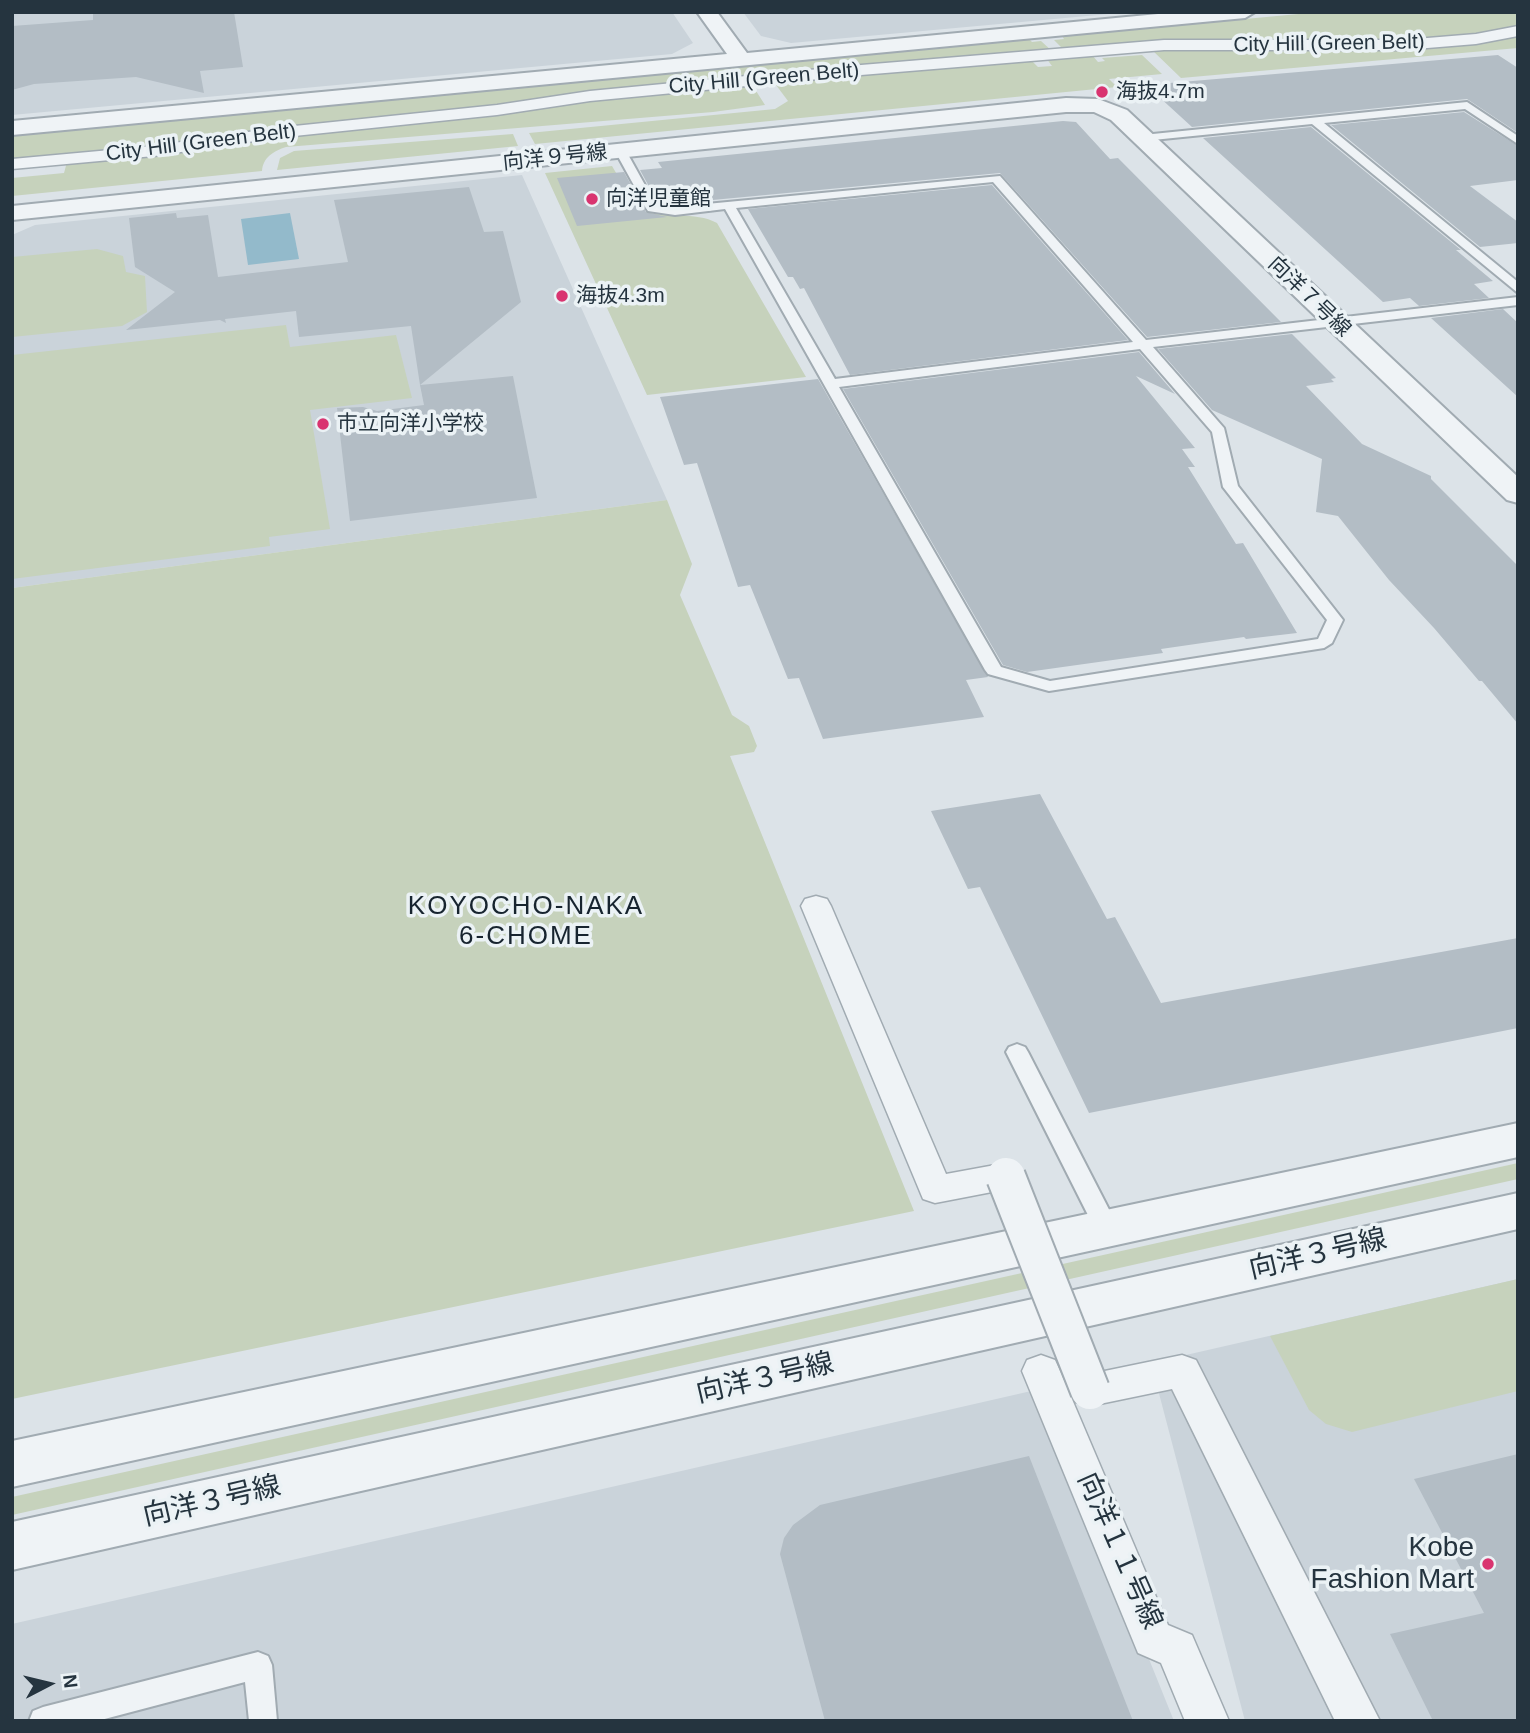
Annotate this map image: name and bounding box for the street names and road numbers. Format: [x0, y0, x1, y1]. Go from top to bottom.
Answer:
street label: City Hill (Green Belt) [1233, 30, 1425, 58]
street label: City Hill (Green Belt) [668, 58, 860, 100]
street label: City Hill (Green Belt) [104, 119, 298, 167]
street label: 向洋９号線 [501, 140, 609, 176]
street label: 向洋７号線 [1262, 251, 1356, 343]
street label: 向洋３号線 [1246, 1223, 1390, 1287]
street label: 向洋３号線 [693, 1347, 837, 1411]
street label: 向洋１１号線 [1069, 1467, 1169, 1635]
street label: 向洋３号線 [140, 1470, 284, 1534]

